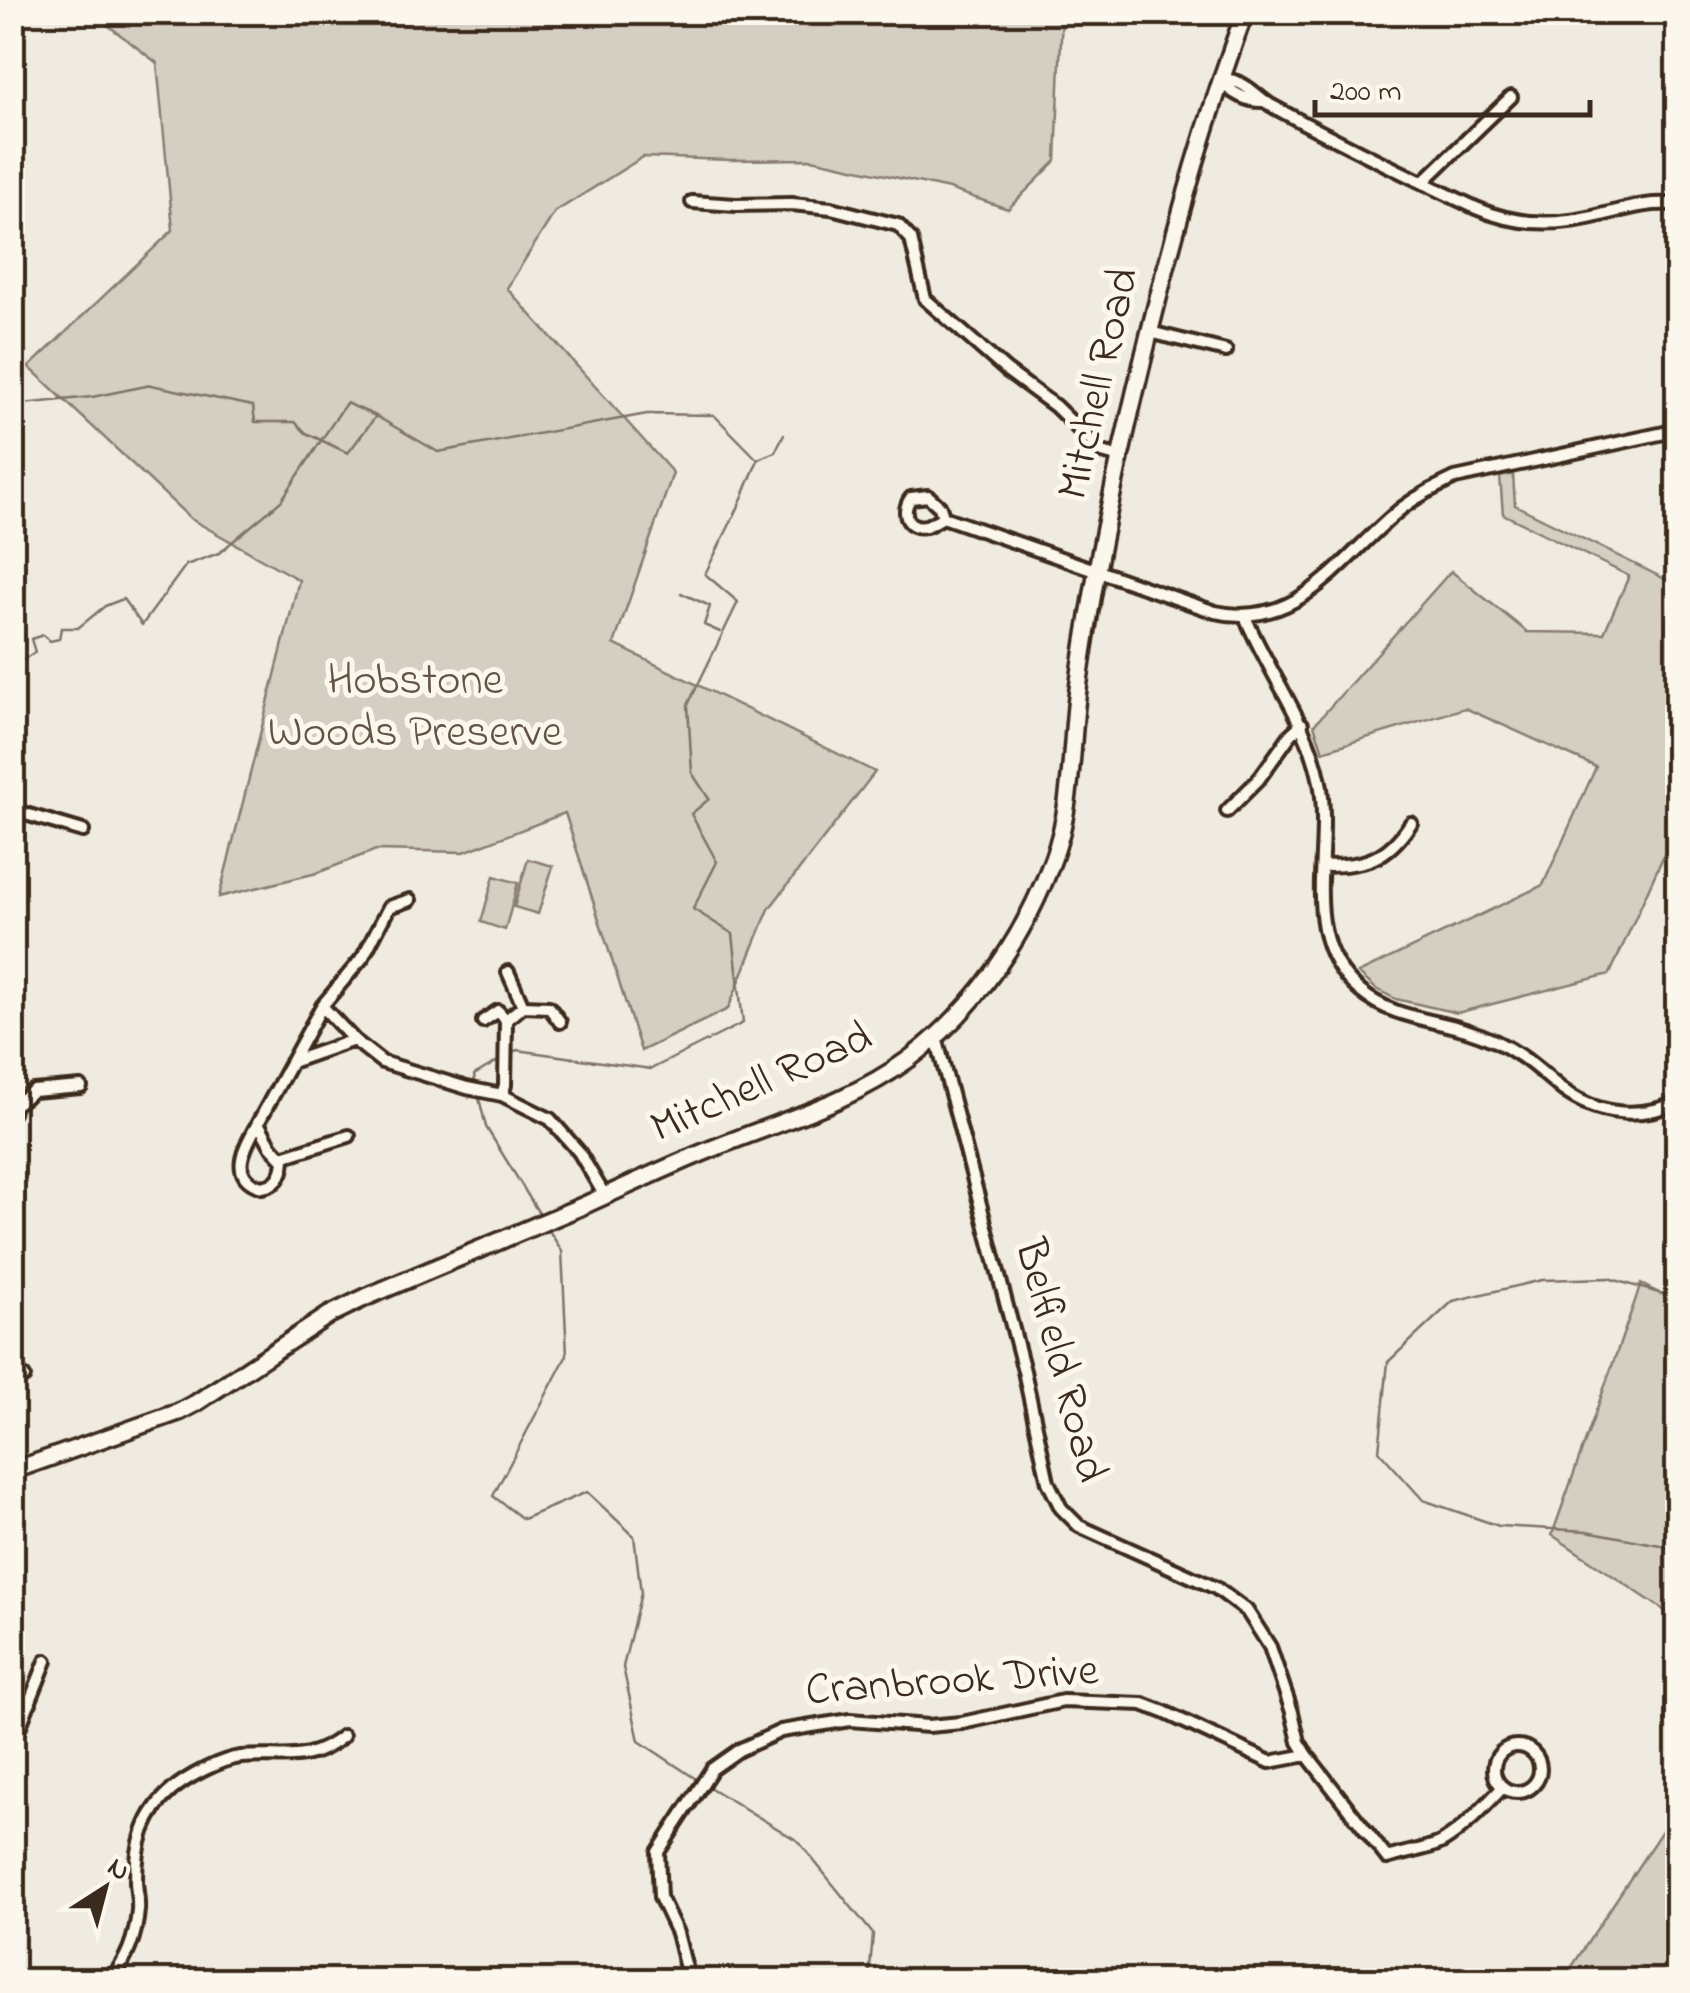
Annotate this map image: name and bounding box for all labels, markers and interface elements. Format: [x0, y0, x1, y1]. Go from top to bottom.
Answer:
scale bar [1315, 55, 1590, 117]
text: 200 m [1330, 71, 1402, 115]
street label: Mitchell Road [1041, 261, 1159, 507]
park label: Hobstone Woods Preserve [268, 649, 563, 767]
street label: Mitchell Road [641, 1006, 883, 1162]
street label: Belfield Road [995, 1231, 1123, 1490]
street label: Cranbrook Drive [803, 1639, 1101, 1725]
north arrow [55, 1838, 155, 1938]
text: N [98, 1848, 137, 1893]

